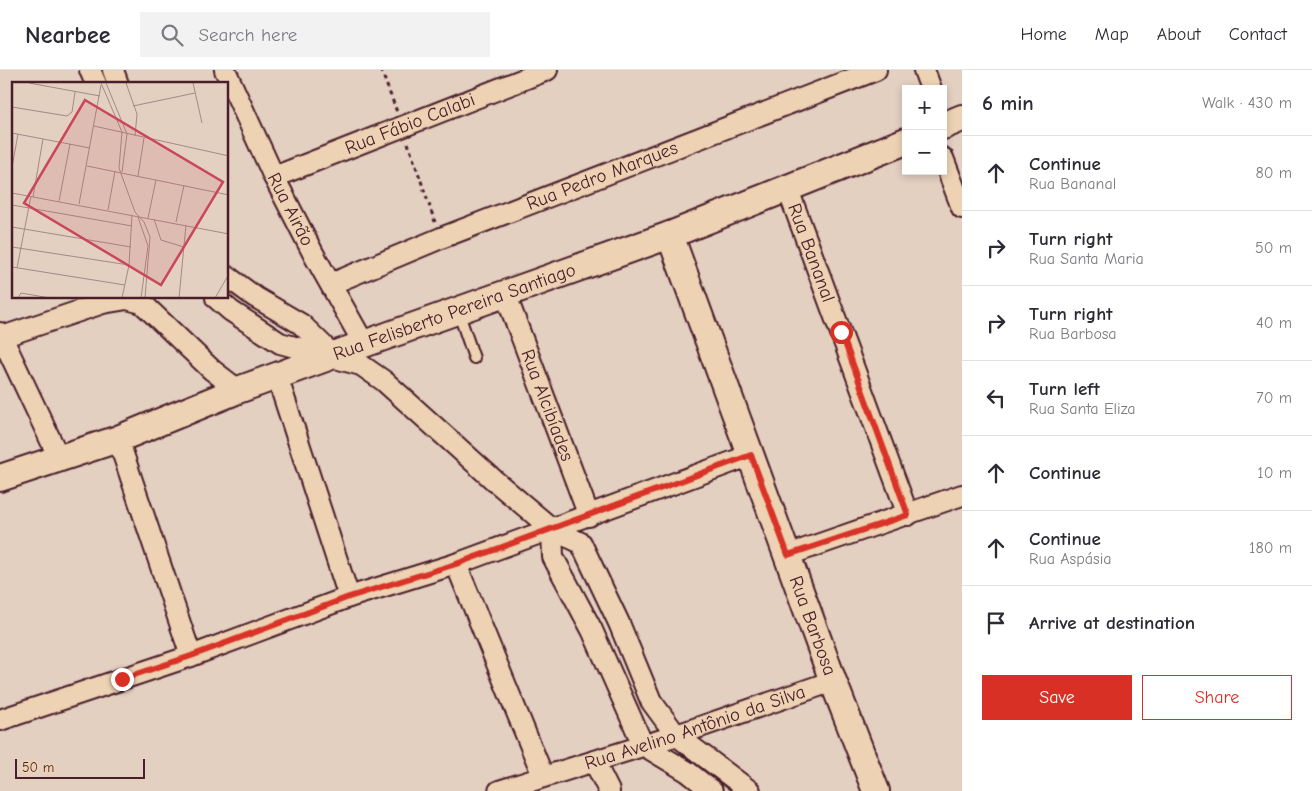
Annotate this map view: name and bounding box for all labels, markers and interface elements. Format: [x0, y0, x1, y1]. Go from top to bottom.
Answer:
search box [140, 12, 490, 57]
text: Nearbee [25, 21, 110, 49]
icon: search [158, 21, 186, 49]
text: Search here [198, 24, 297, 46]
text: Home [1020, 24, 1067, 45]
text: Map [1095, 24, 1129, 45]
text: About [1157, 24, 1201, 45]
text: Contact [1229, 24, 1287, 45]
inset map [12, 82, 229, 299]
map controls [902, 85, 947, 175]
button: + [902, 85, 947, 130]
street label: Rua Fábio Calabi [342, 88, 478, 159]
text: 6 min [982, 91, 1034, 115]
text: Walk · 430 m [1202, 94, 1292, 112]
button: − [902, 130, 947, 175]
street label: Rua Pedro Marques [523, 137, 681, 215]
text: Continue [1029, 153, 1101, 175]
icon: ahead [982, 159, 1010, 187]
text: 80 m [1255, 164, 1292, 182]
street label: Rua Airão [263, 169, 318, 250]
text: Rua Bananal [1029, 175, 1116, 193]
street label: Rua Bananal [783, 200, 839, 305]
text: Turn right [1029, 228, 1113, 250]
icon: right [982, 234, 1010, 262]
text: 50 m [1255, 239, 1292, 257]
text: Rua Santa Maria [1029, 250, 1144, 268]
street label: Rua Felisberto Pereira Santiago [330, 258, 579, 365]
text: Turn right [1029, 303, 1113, 325]
icon: right [982, 309, 1010, 337]
text: 40 m [1256, 314, 1292, 332]
route start [830, 321, 853, 344]
text: Rua Barbosa [1029, 325, 1117, 343]
street label: Rua Alcibíades [516, 346, 578, 464]
text: Turn left [1029, 378, 1100, 400]
icon: left [982, 384, 1010, 412]
text: 70 m [1256, 389, 1292, 407]
text: Rua Santa Eliza [1029, 400, 1136, 418]
icon: ahead [982, 459, 1010, 487]
text: Continue [1029, 462, 1101, 484]
text: 10 m [1257, 464, 1292, 482]
text: Continue [1029, 528, 1101, 550]
icon: ahead [982, 534, 1010, 562]
text: 180 m [1249, 539, 1292, 557]
text: Rua Aspásia [1029, 550, 1112, 568]
street label: Rua Barbosa [785, 573, 841, 678]
icon: arrive [982, 609, 1010, 637]
text: Arrive at destination [1029, 612, 1195, 634]
route end [111, 668, 134, 691]
button: Save [982, 675, 1132, 720]
button: Share [1142, 675, 1292, 720]
street label: Rua Avelino Antônio da Silva [582, 680, 808, 774]
scale bar [15, 756, 145, 779]
text: 50 m [22, 759, 54, 776]

